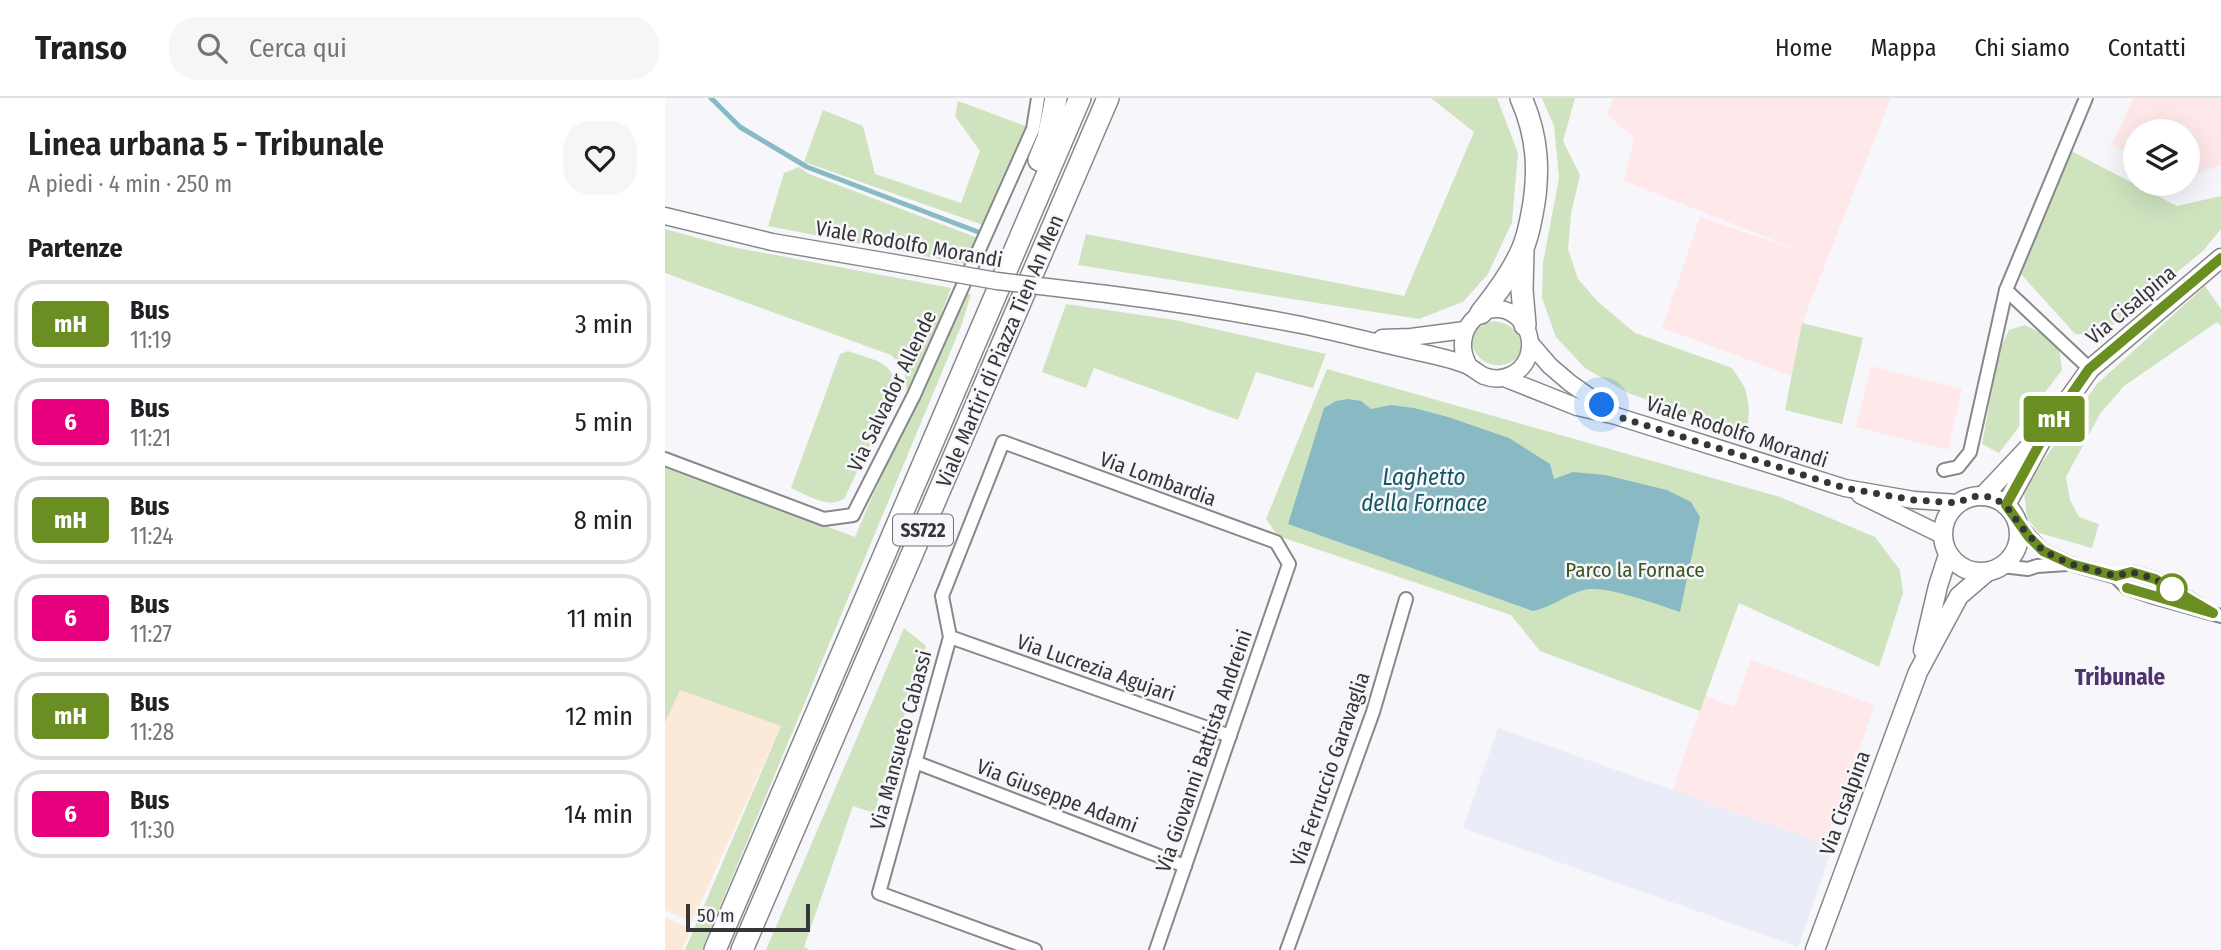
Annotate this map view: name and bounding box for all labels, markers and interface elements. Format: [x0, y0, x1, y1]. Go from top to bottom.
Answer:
search box [169, 17, 659, 80]
text: Transo [35, 28, 127, 68]
icon: search [193, 29, 231, 67]
text: Cerca qui [249, 33, 347, 64]
text: Home [1775, 34, 1832, 62]
text: Mappa [1870, 34, 1936, 62]
text: Chi siamo [1974, 34, 2070, 62]
text: Contatti [2108, 34, 2186, 62]
map controls [2123, 119, 2200, 196]
button: layers [2123, 119, 2200, 196]
button: heart [563, 121, 637, 195]
text: Linea urbana 5 - Tribunale [28, 124, 384, 164]
text: A piedi · 4 min · 250 m [28, 170, 232, 198]
street label: Viale Martiri di Piazza Tien An Men [931, 211, 1069, 491]
street label: Viale Rodolfo Morandi [813, 215, 1005, 273]
text: Partenze [28, 233, 123, 264]
street label: Via Cisalpina [2081, 260, 2181, 350]
text: Bus [130, 295, 169, 326]
street label: Via Salvador Allende [842, 306, 942, 476]
text: 3 min [575, 309, 633, 340]
text: mH [54, 310, 87, 338]
text: 11:19 [130, 326, 172, 354]
your location [1584, 387, 1619, 422]
street label: Viale Rodolfo Morandi [1643, 390, 1831, 474]
text: Bus [130, 393, 169, 424]
line badge: mH [2023, 396, 2085, 442]
text: mH [2038, 405, 2070, 433]
text: 5 min [575, 407, 633, 438]
text: 6 [64, 408, 77, 436]
text: 11:21 [130, 424, 171, 452]
street label: Via Lombardia [1096, 446, 1220, 512]
water label: Laghetto della Fornace [1361, 463, 1487, 517]
text: Bus [130, 491, 169, 522]
text: 8 min [574, 505, 633, 536]
text: mH [54, 506, 87, 534]
road number: SS722 [893, 514, 953, 546]
text: 11:24 [130, 522, 173, 550]
park label: Parco la Fornace [1565, 557, 1705, 583]
unlabelled marker [2157, 574, 2187, 604]
text: Bus [130, 589, 169, 620]
text: 11 min [567, 603, 633, 634]
text: 6 [64, 604, 77, 632]
text: 11:27 [130, 620, 172, 648]
street label: Via Giovanni Battista Andreini [1150, 626, 1258, 876]
street label: Via Lucrezia Agujari [1013, 629, 1179, 707]
street label: Via Mansueto Cabassi [864, 647, 938, 833]
district label: Tribunale [2075, 663, 2166, 691]
street label: Via Ferruccio Garavaglia [1285, 668, 1375, 870]
text: Bus [130, 687, 169, 718]
text: 12 min [565, 701, 633, 732]
text: mH [54, 702, 87, 730]
text: 11:28 [130, 718, 174, 746]
street label: Via Cisalpina [1814, 747, 1876, 859]
street label: Via Giuseppe Adami [973, 753, 1141, 839]
text: Bus [130, 785, 169, 816]
text: 14 min [564, 799, 633, 830]
text: 6 [64, 800, 77, 828]
text: 11:30 [130, 816, 175, 844]
scale bar [686, 901, 810, 933]
text: 50 m [697, 904, 735, 927]

